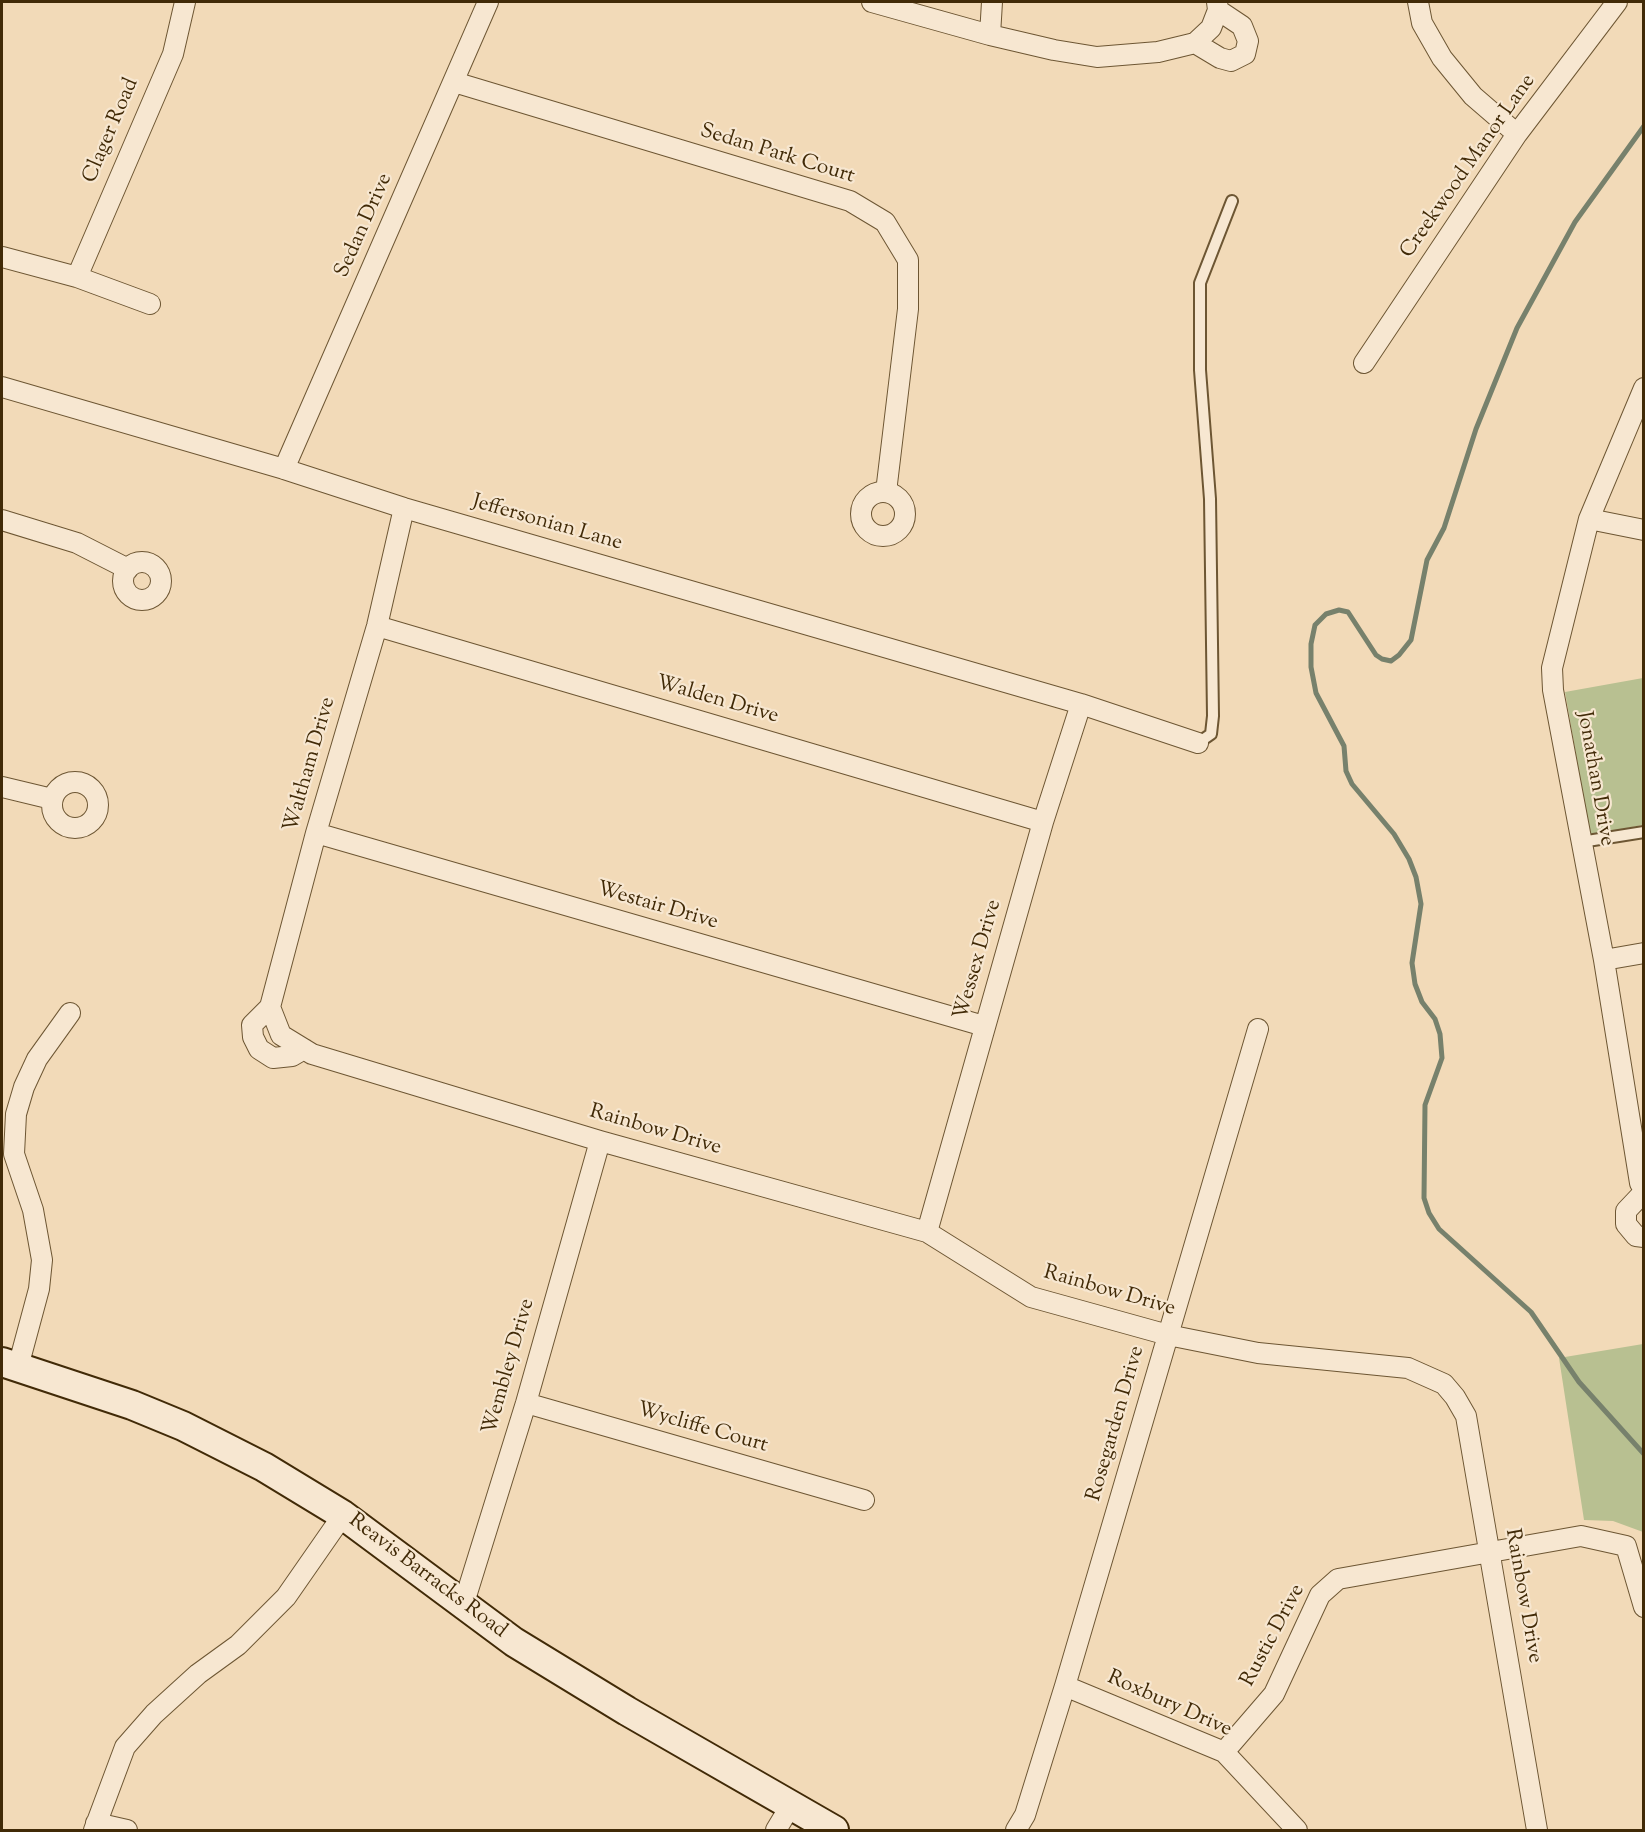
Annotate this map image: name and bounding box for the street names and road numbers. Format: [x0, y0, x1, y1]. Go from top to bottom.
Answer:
street label: Creekwood Manor Lane [1396, 70, 1542, 264]
street label: Clager Road [79, 75, 145, 187]
street label: Sedan Park Court [697, 120, 857, 190]
street label: Sedan Drive [331, 170, 399, 282]
street label: Jeffersonian Lane [469, 491, 625, 557]
street label: Walden Drive [653, 671, 781, 731]
street label: Waltham Drive [280, 695, 342, 835]
street label: Jonathan Drive [1570, 710, 1618, 848]
street label: Westair Drive [593, 878, 721, 936]
street label: Wessex Drive [950, 897, 1008, 1023]
street label: Rainbow Drive [586, 1100, 724, 1162]
street label: Rainbow Drive [1040, 1261, 1178, 1323]
street label: Wembley Drive [479, 1296, 541, 1438]
street label: Rosegarden Drive [1083, 1343, 1151, 1505]
street label: Wycliffe Court [634, 1398, 770, 1460]
street label: Reavis Barracks Road [343, 1509, 511, 1645]
street label: Rainbow Drive [1498, 1527, 1546, 1665]
street label: Rustic Drive [1237, 1580, 1311, 1692]
street label: Roxbury Drive [1103, 1666, 1235, 1744]

